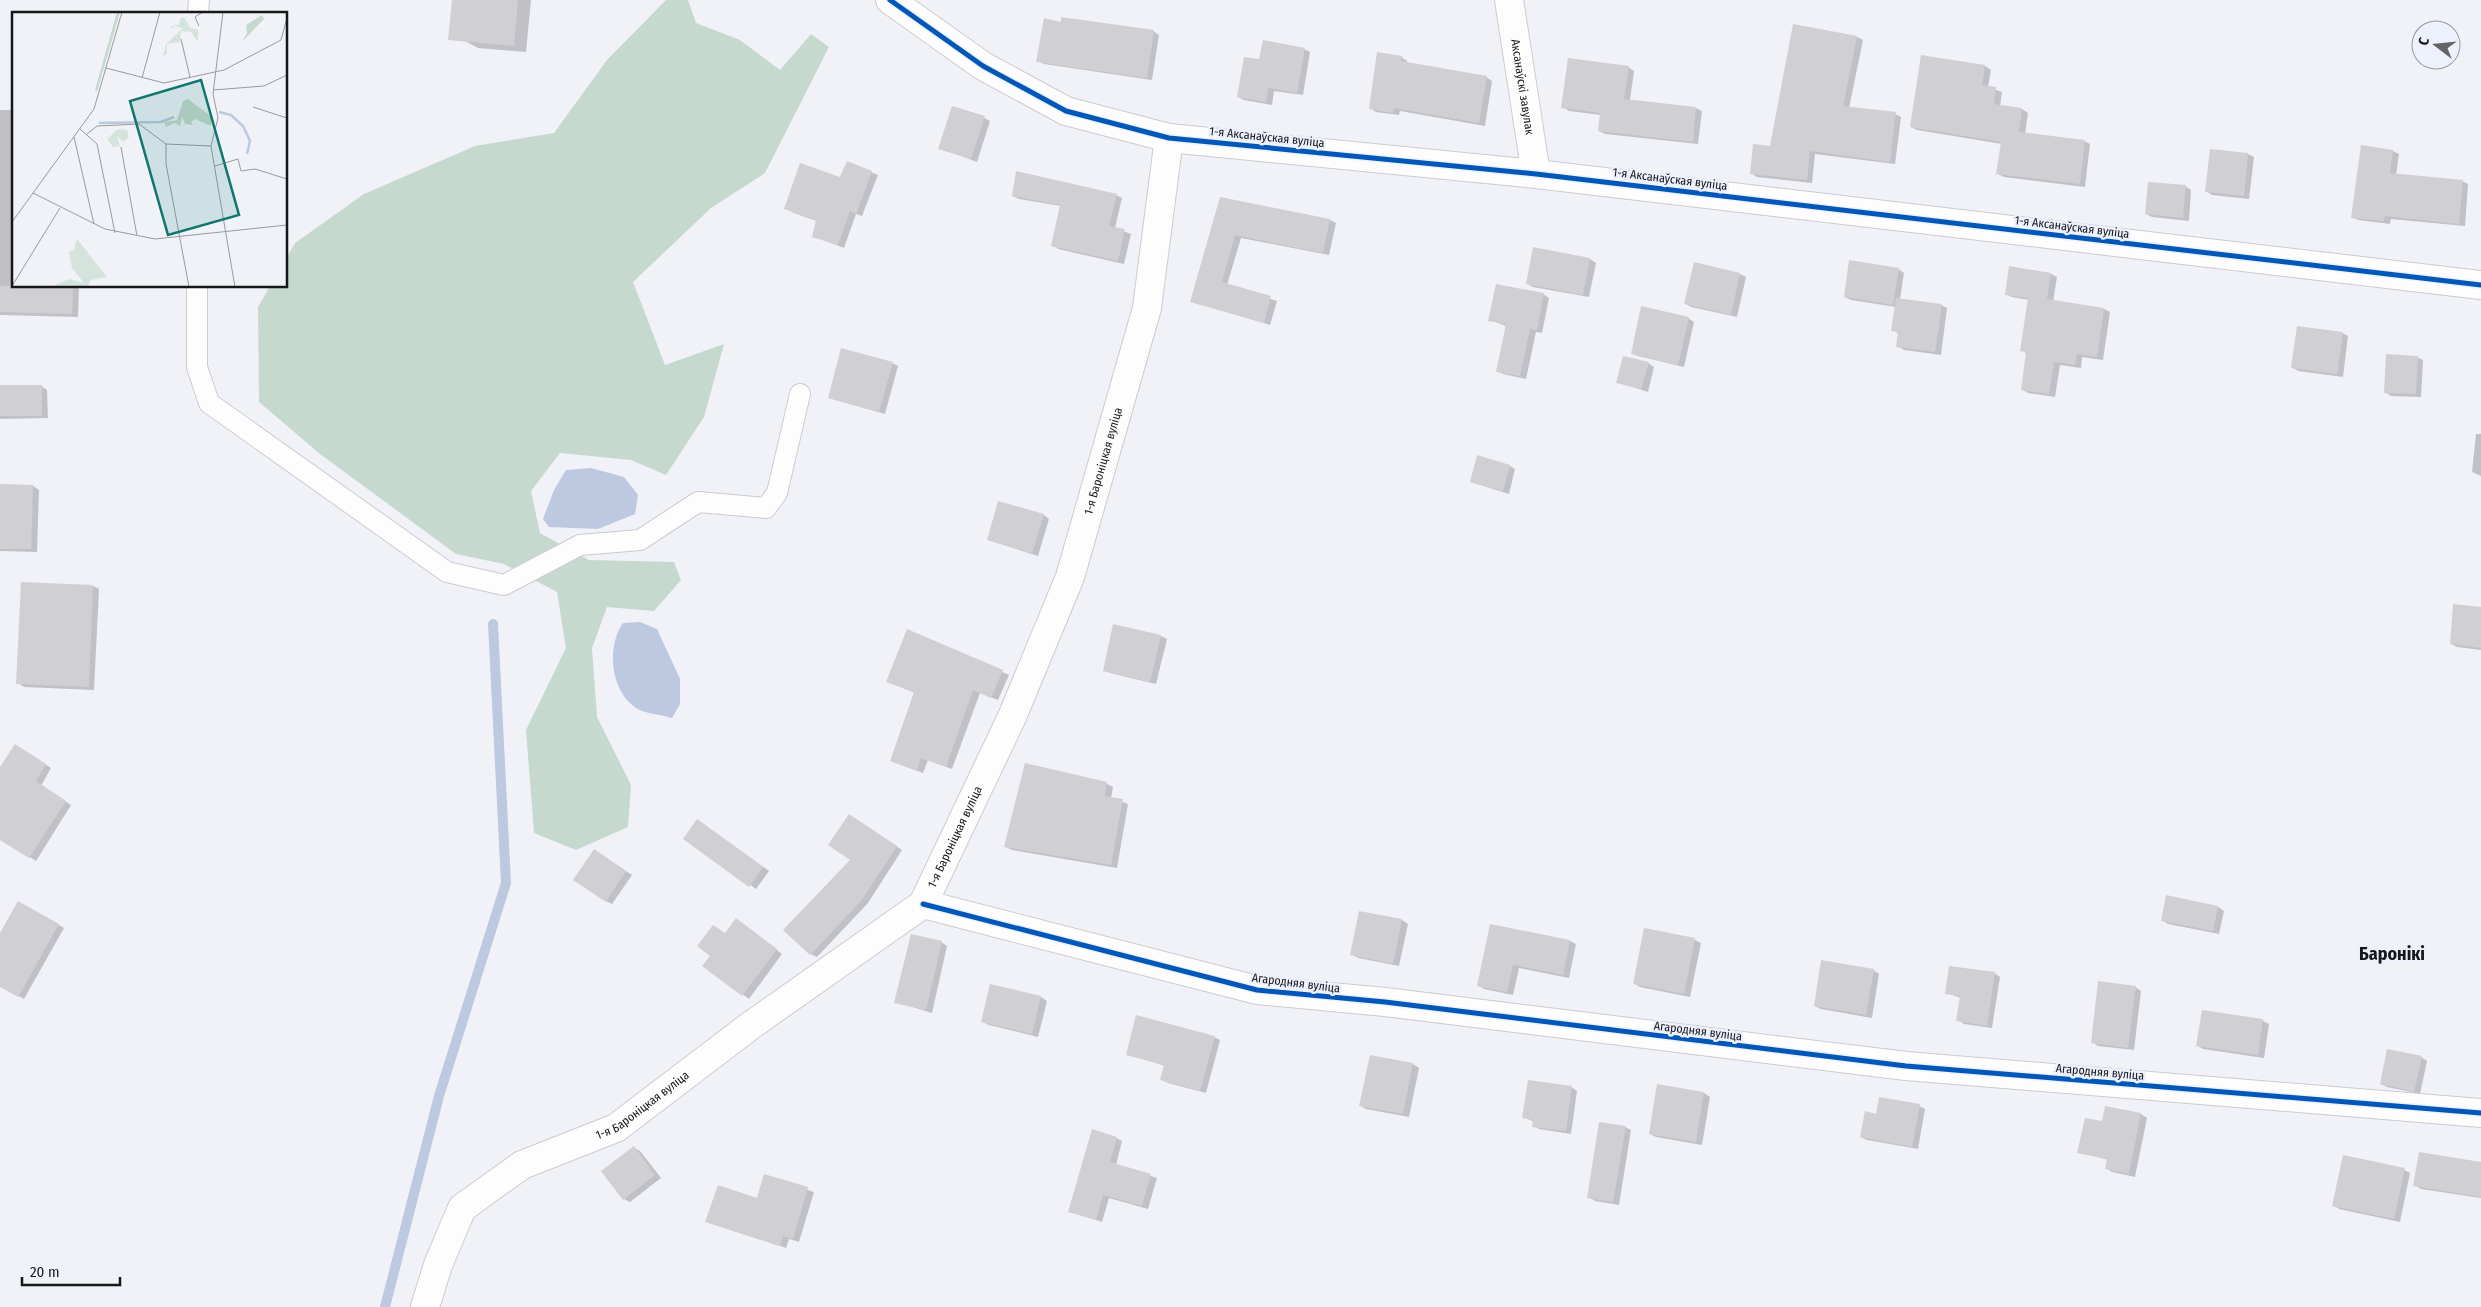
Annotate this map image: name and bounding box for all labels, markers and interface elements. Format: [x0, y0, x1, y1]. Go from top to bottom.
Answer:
inset map [12, 12, 288, 288]
north arrow [2411, 20, 2461, 70]
text: С [2415, 35, 2433, 47]
street label: Аксанаўскі завулак [1508, 38, 1537, 136]
street label: 1-я Аксанаўская вуліца [1209, 124, 1325, 150]
street label: 1-я Аксанаўская вуліца [1612, 165, 1728, 193]
street label: 1-я Аксанаўская вуліца [2014, 213, 2130, 241]
street label: 1-я Бароніцкая вуліца [1081, 406, 1125, 516]
street label: 1-я Бароніцкая вуліца [925, 784, 985, 890]
district label: Баронікі [2359, 943, 2425, 965]
street label: Агародняя вуліца [1251, 971, 1341, 995]
street label: Агародняя вуліца [1653, 1019, 1743, 1043]
street label: Агародняя вуліца [2055, 1061, 2145, 1083]
street label: 1-я Бароніцкая вуліца [594, 1068, 692, 1142]
scale bar [22, 1254, 120, 1286]
text: 20 m [30, 1263, 60, 1281]

